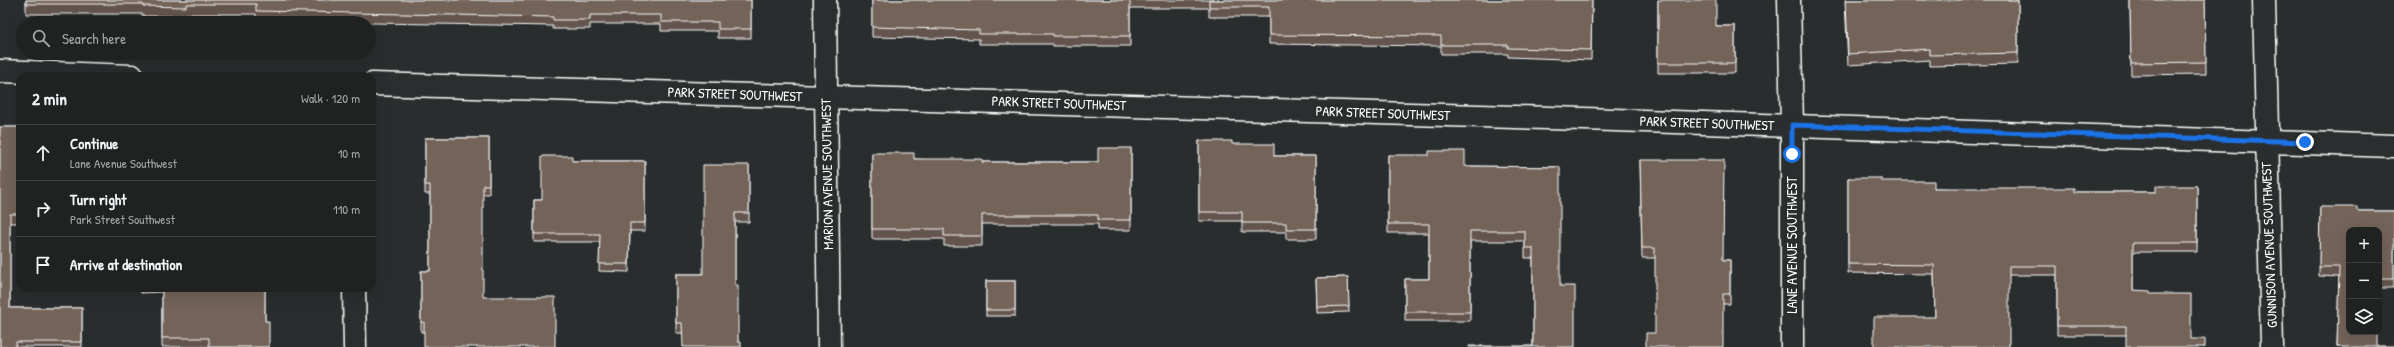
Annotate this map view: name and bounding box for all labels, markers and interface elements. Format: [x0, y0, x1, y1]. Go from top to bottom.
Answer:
search box [16, 16, 376, 60]
icon: search [30, 27, 52, 49]
text: Search here [62, 28, 126, 49]
street label: PARK STREET SOUTHWEST [667, 82, 803, 105]
text: 2 min [32, 87, 67, 110]
text: Walk · 120 m [301, 89, 360, 107]
street label: PARK STREET SOUTHWEST [991, 91, 1127, 114]
street label: MARION AVENUE SOUTHWEST [816, 98, 837, 250]
street label: PARK STREET SOUTHWEST [1315, 101, 1451, 124]
street label: PARK STREET SOUTHWEST [1639, 111, 1775, 134]
text: Continue [70, 133, 118, 154]
route end [2296, 133, 2314, 151]
icon: ahead [32, 142, 54, 164]
text: 10 m [338, 144, 360, 162]
route start [1783, 145, 1801, 163]
text: Lane Avenue Southwest [70, 154, 177, 172]
street label: GUNNISON AVENUE SOUTHWEST [2256, 161, 2281, 328]
street label: LANE AVENUE SOUTHWEST [1782, 176, 1801, 314]
text: Turn right [70, 189, 126, 210]
icon: right [32, 198, 54, 220]
text: 110 m [333, 200, 360, 218]
text: Park Street Southwest [70, 210, 175, 228]
map controls [2346, 227, 2382, 335]
button: + [2346, 227, 2382, 263]
icon: arrive [32, 254, 54, 276]
text: Arrive at destination [70, 254, 182, 275]
button: − [2346, 263, 2382, 299]
button: layers [2346, 299, 2382, 335]

